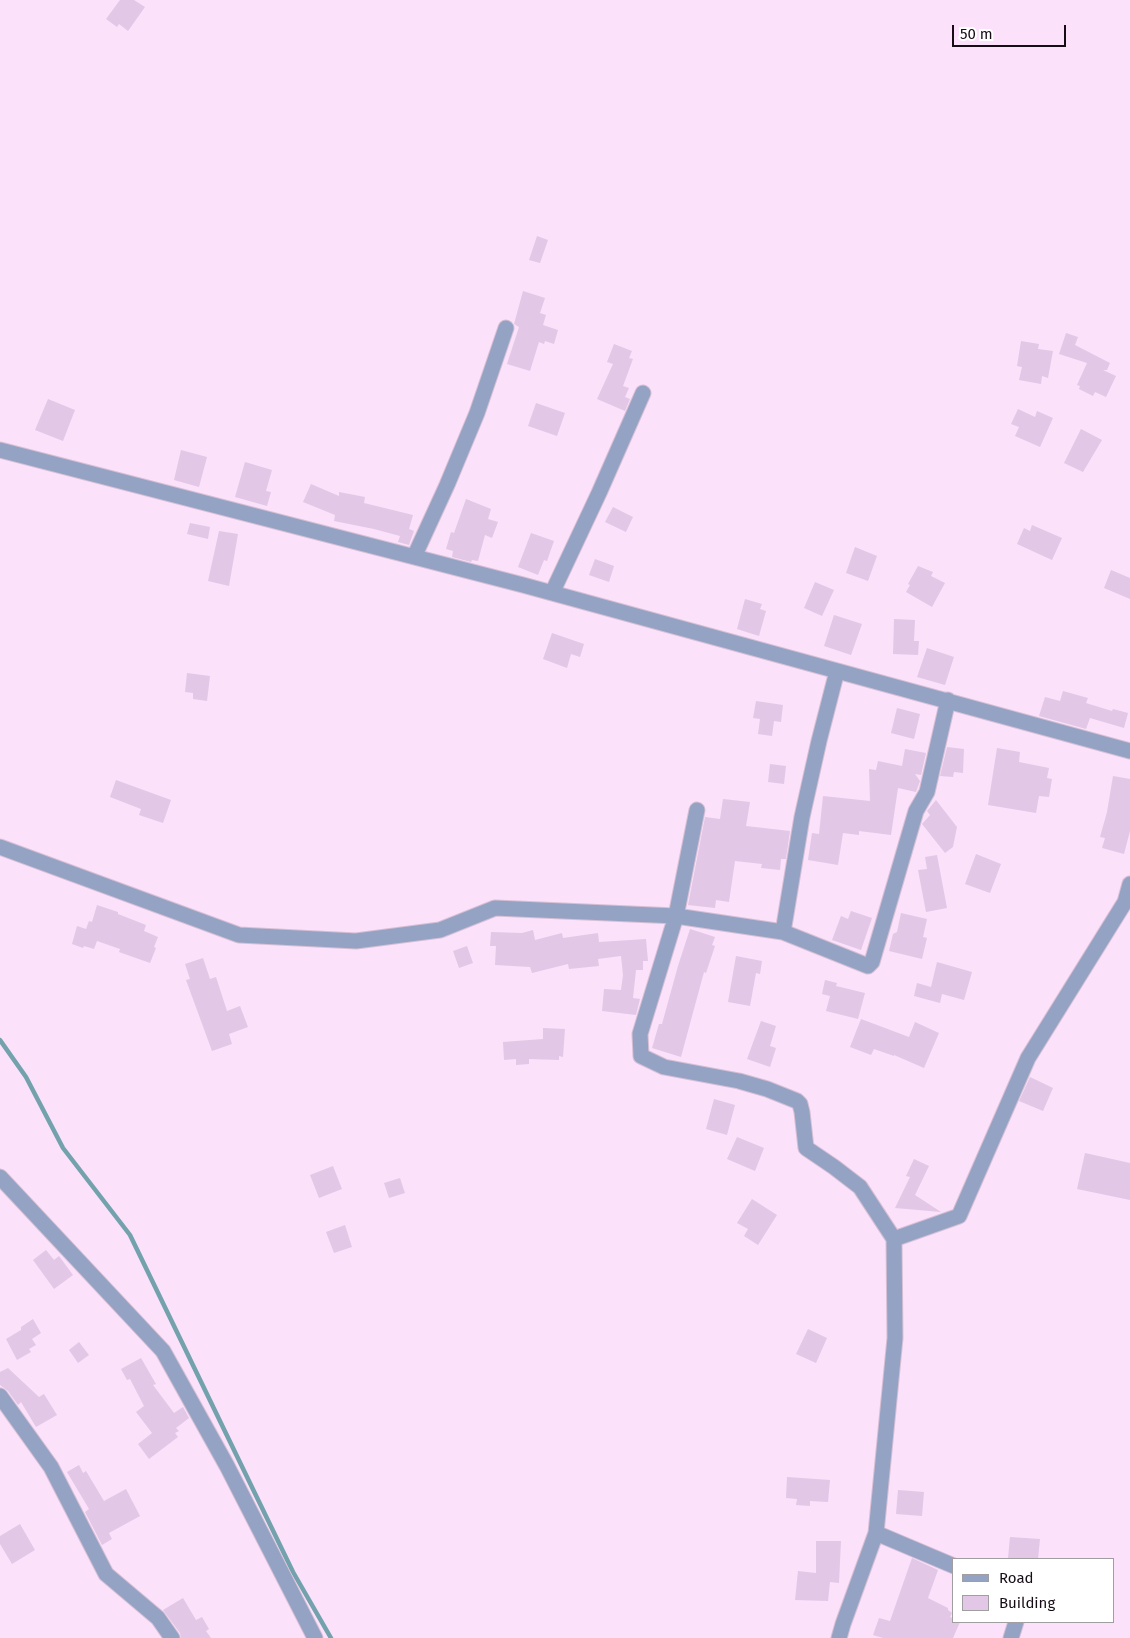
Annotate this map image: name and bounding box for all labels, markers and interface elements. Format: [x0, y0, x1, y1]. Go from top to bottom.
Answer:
scale bar [955, 15, 1069, 47]
text: 50 m [960, 25, 993, 43]
legend [952, 1558, 1115, 1623]
text: Road [999, 1569, 1034, 1587]
text: Building [999, 1594, 1055, 1612]

